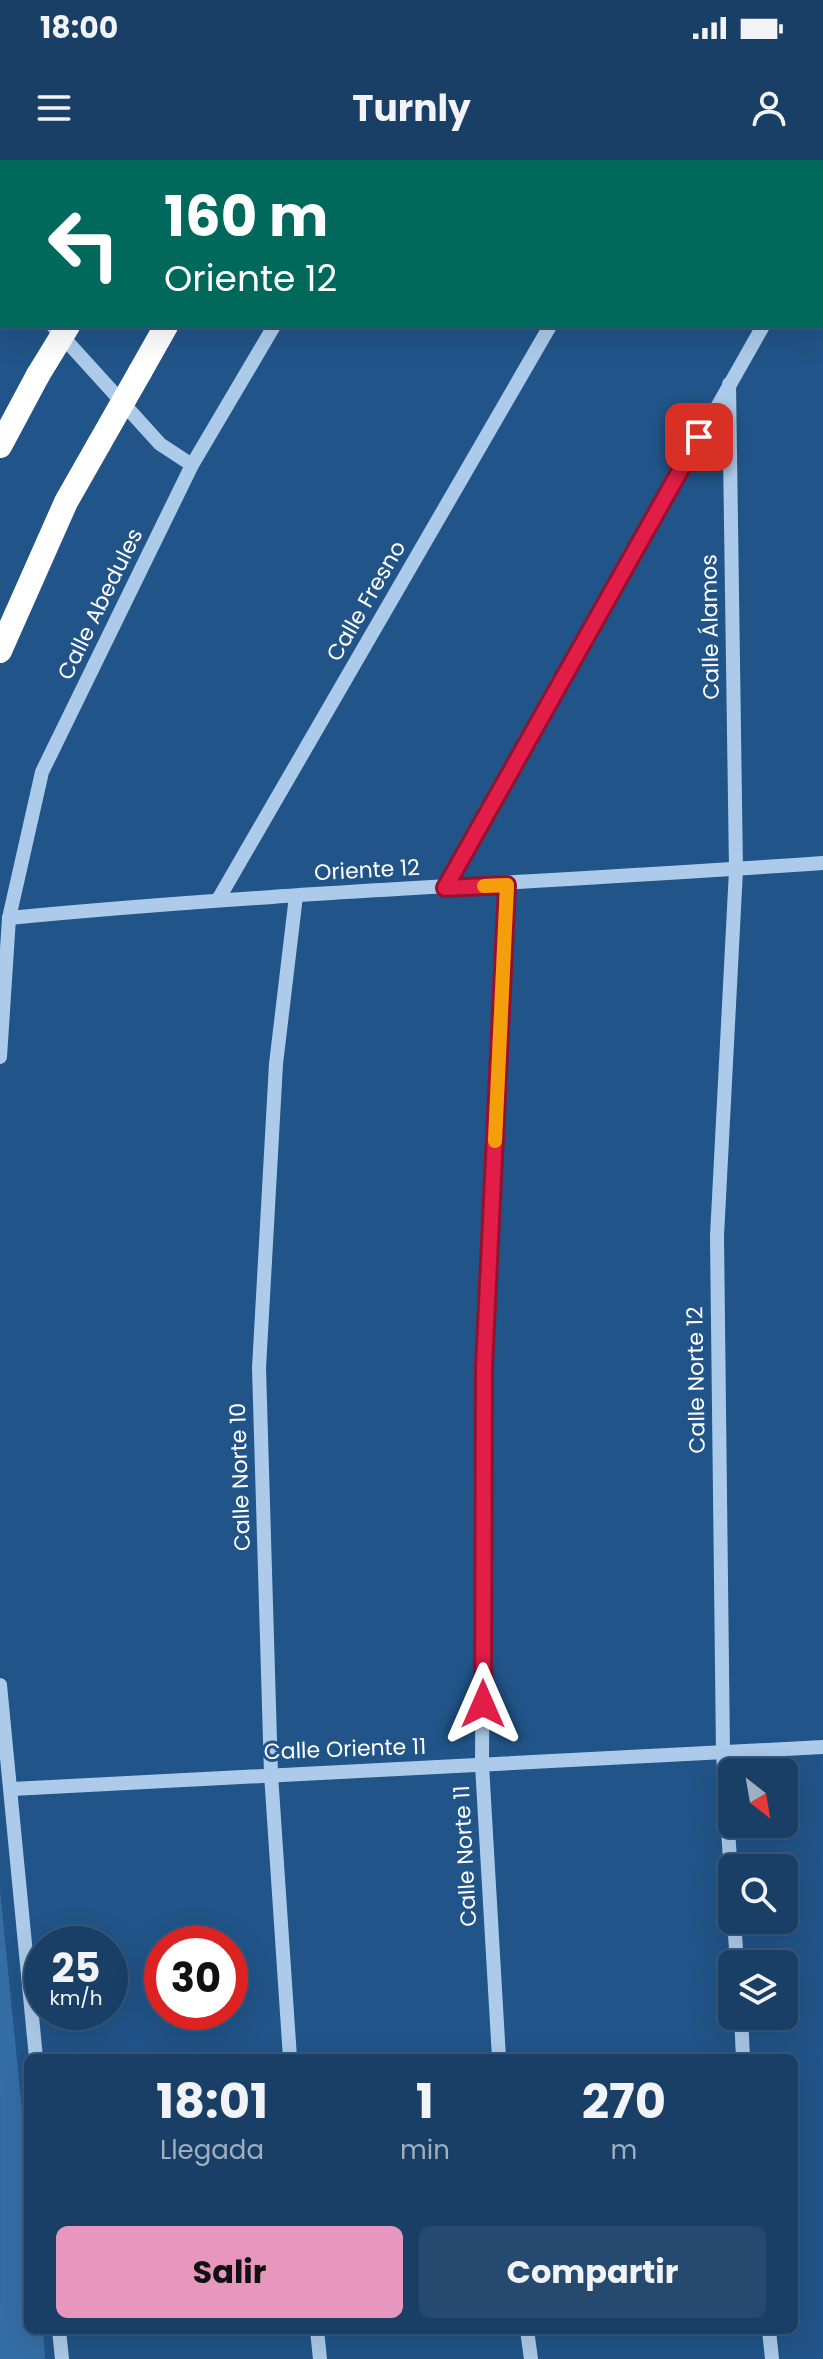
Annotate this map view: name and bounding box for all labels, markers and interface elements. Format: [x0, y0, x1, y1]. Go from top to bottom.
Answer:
text: 18:00 [40, 6, 118, 49]
text: Turnly [352, 83, 471, 134]
icon: menu [32, 86, 76, 130]
icon: person [747, 86, 791, 130]
text: 160 m [164, 177, 328, 256]
icon: left [32, 192, 136, 296]
text: Oriente 12 [164, 253, 337, 304]
pin [665, 403, 733, 471]
icon: arrive [677, 415, 721, 459]
street label: Calle Abedules [50, 523, 150, 685]
street label: Calle Fresno [319, 535, 413, 667]
street label: Calle Álamos [693, 554, 727, 700]
street label: Oriente 12 [313, 852, 421, 888]
street label: Calle Norte 12 [679, 1306, 713, 1454]
street label: Calle Norte 10 [222, 1402, 258, 1552]
position arrow [441, 1662, 525, 1746]
street label: Calle Oriente 11 [263, 1731, 427, 1767]
north arrow [718, 1758, 798, 1838]
map controls [718, 1758, 798, 2030]
street label: Calle Norte 11 [446, 1785, 484, 1927]
button: search [718, 1854, 798, 1934]
speed limit sign: 30 [144, 1926, 248, 2030]
text: 25 [52, 1940, 100, 1996]
button: layers [718, 1950, 798, 2030]
text: km/h [49, 1984, 103, 2012]
text: 18:01 [156, 2068, 268, 2135]
text: 1 [416, 2068, 434, 2135]
text: 270 [582, 2068, 666, 2135]
text: Llegada [160, 2132, 264, 2168]
text: min [400, 2132, 450, 2168]
text: m [610, 2132, 637, 2168]
button: Salir [56, 2226, 403, 2318]
button: Compartir [419, 2226, 766, 2318]

